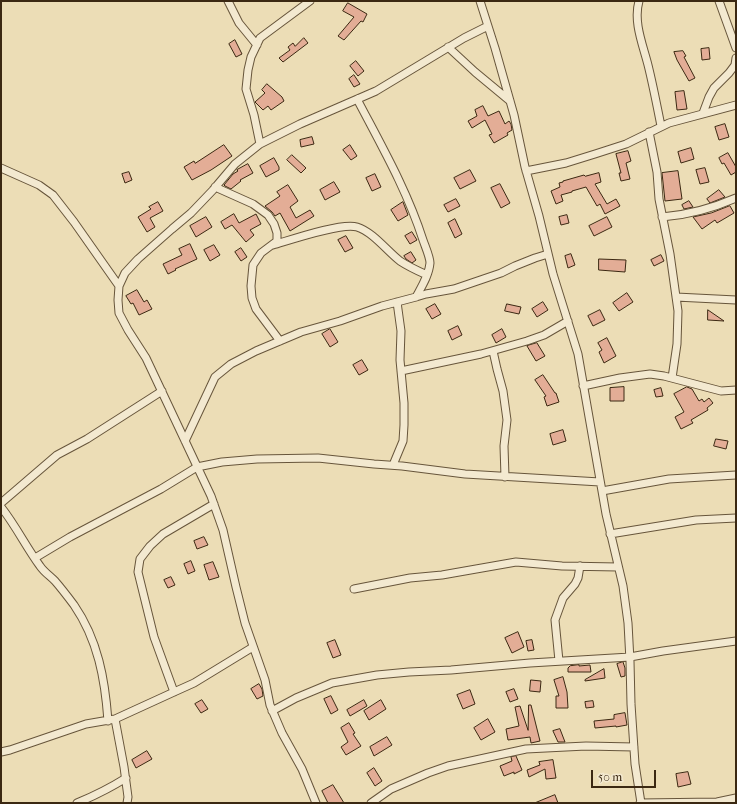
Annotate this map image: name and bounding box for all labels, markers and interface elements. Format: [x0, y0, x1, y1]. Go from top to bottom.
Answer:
scale bar [593, 762, 658, 788]
text: 50 m [598, 770, 622, 784]

